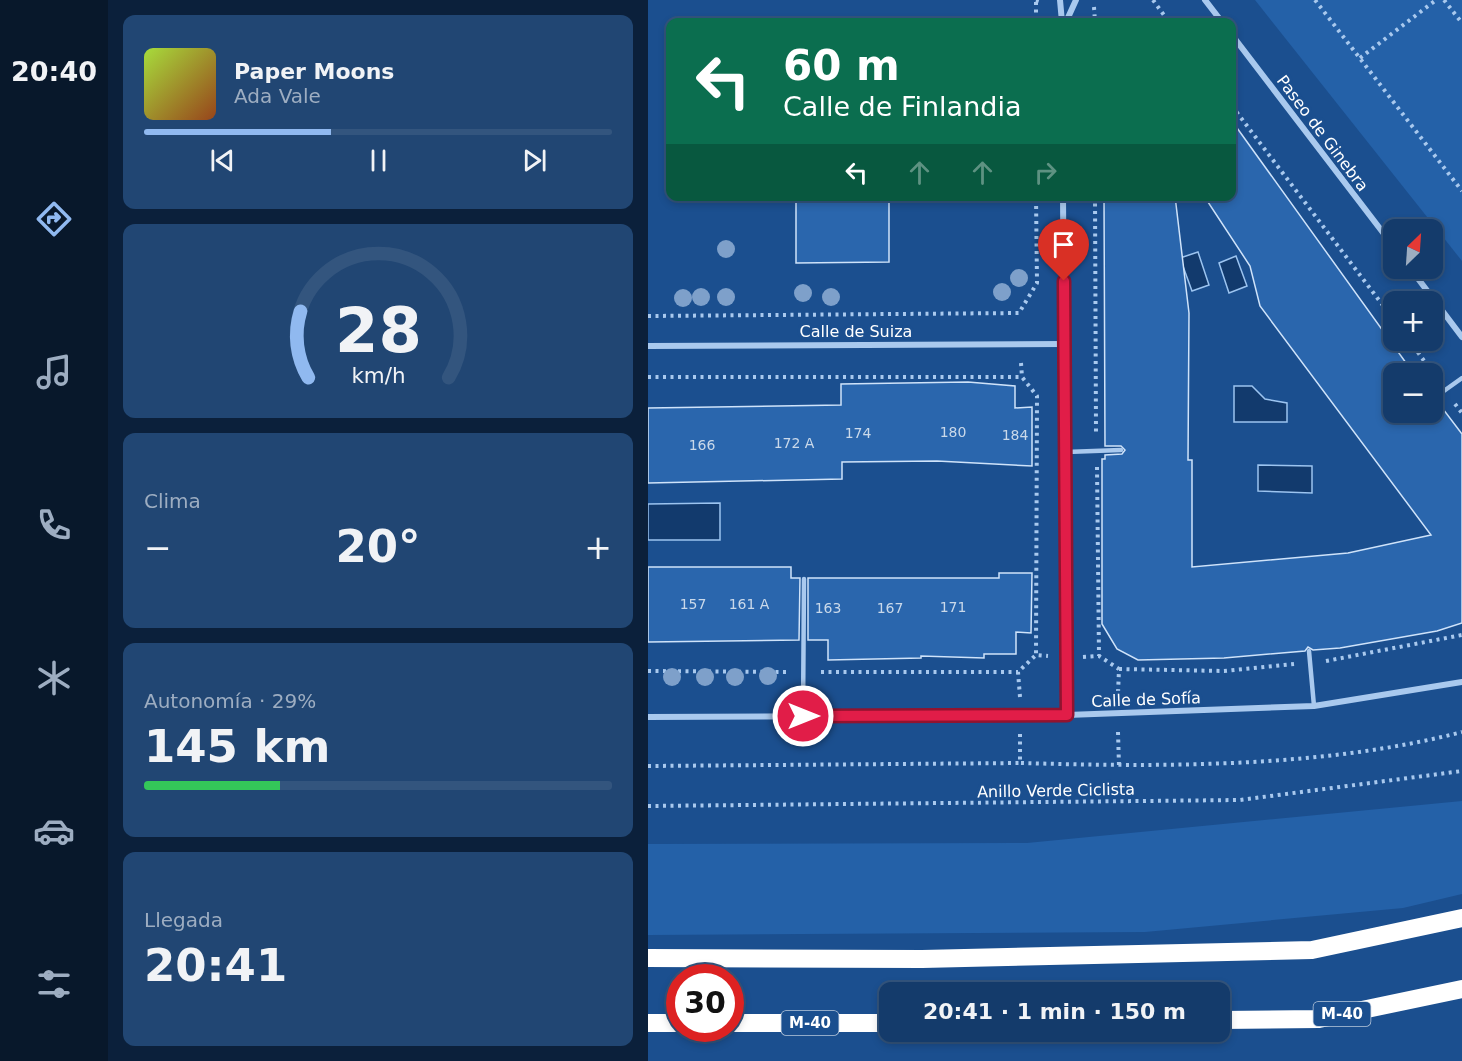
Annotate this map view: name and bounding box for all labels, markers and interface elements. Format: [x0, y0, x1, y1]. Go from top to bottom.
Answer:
text: 60 m [783, 41, 900, 90]
icon: left [684, 42, 762, 120]
text: 20:40 [11, 56, 97, 87]
text: Paper Moons [234, 59, 394, 84]
street label: Paseo de Ginebra [1273, 72, 1372, 195]
text: Ada Vale [234, 84, 321, 108]
text: Calle de Finlandia [783, 91, 1021, 122]
icon: previous [206, 144, 239, 177]
icon: pause [362, 144, 395, 177]
icon: next [518, 144, 551, 177]
icon: left [840, 156, 873, 189]
icon: ahead [903, 156, 936, 189]
icon: ahead [966, 156, 999, 189]
icon: right [1029, 156, 1062, 189]
icon: directions [33, 198, 75, 240]
pin [1038, 219, 1089, 281]
north arrow [1383, 219, 1443, 279]
map controls [1383, 219, 1443, 423]
icon: arrive [1047, 228, 1080, 261]
button: + [1383, 291, 1443, 351]
text: 28 [335, 294, 421, 367]
street label: Calle de Suiza [800, 322, 912, 341]
icon: music [33, 351, 75, 393]
button: − [1383, 363, 1443, 423]
text: km/h [351, 364, 405, 389]
house number: 180 [940, 424, 966, 440]
house number: 174 [845, 425, 871, 441]
house number: 184 [1002, 427, 1028, 443]
house number: 172 A [774, 435, 815, 451]
house number: 166 [689, 437, 715, 453]
text: Clima [144, 489, 201, 513]
icon: phone [33, 504, 75, 546]
text: 20° [335, 520, 421, 573]
text: − [144, 528, 172, 567]
text: + [584, 528, 612, 567]
house number: 157 [680, 596, 706, 612]
house number: 161 A [729, 596, 770, 612]
house number: 171 [940, 599, 966, 615]
house number: 163 [815, 600, 841, 616]
house number: 167 [877, 600, 903, 616]
icon: climate [33, 657, 75, 699]
position arrow [771, 684, 835, 748]
street label: Calle de Sofía [1091, 688, 1201, 711]
text: Autonomía · 29% [144, 689, 316, 713]
text: 145 km [144, 720, 330, 773]
street label: Anillo Verde Ciclista [977, 780, 1135, 801]
icon: car [33, 810, 75, 852]
text: Llegada [144, 908, 223, 932]
text: 20:41 [144, 939, 287, 992]
icon: filters [33, 963, 75, 1005]
speed limit sign: 30 [666, 964, 744, 1042]
text: 20:41 · 1 min · 150 m [923, 999, 1186, 1024]
road number: M-40 [1314, 1002, 1370, 1026]
road number: M-40 [782, 1011, 838, 1035]

